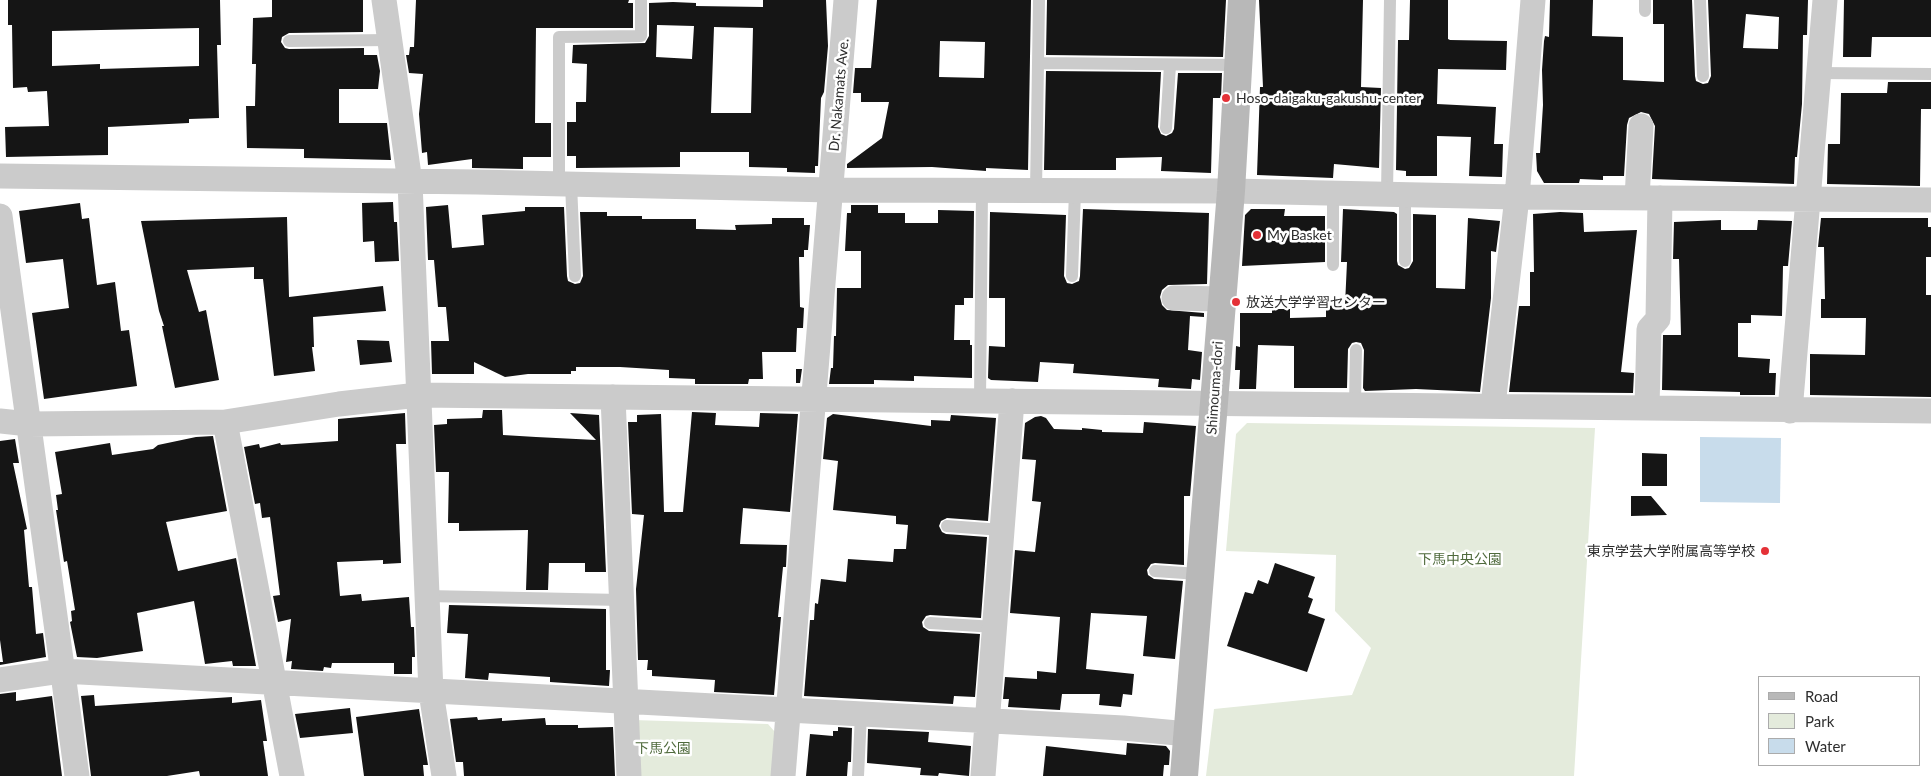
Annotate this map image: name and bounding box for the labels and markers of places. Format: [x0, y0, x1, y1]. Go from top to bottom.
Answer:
place label: Hoso-daigaku-gakushu-center [1236, 90, 1421, 106]
marker: Hoso-daigaku-gakushu-center [1220, 92, 1232, 104]
place label: My Basket [1267, 227, 1332, 243]
marker: My Basket [1251, 229, 1263, 241]
place label: 放送大学学習センター [1246, 294, 1386, 310]
marker: 放送大学学習センター [1230, 296, 1242, 308]
place label: 東京学芸大学附属高等学校 [1587, 543, 1755, 559]
marker: 東京学芸大学附属高等学校 [1759, 545, 1771, 557]

